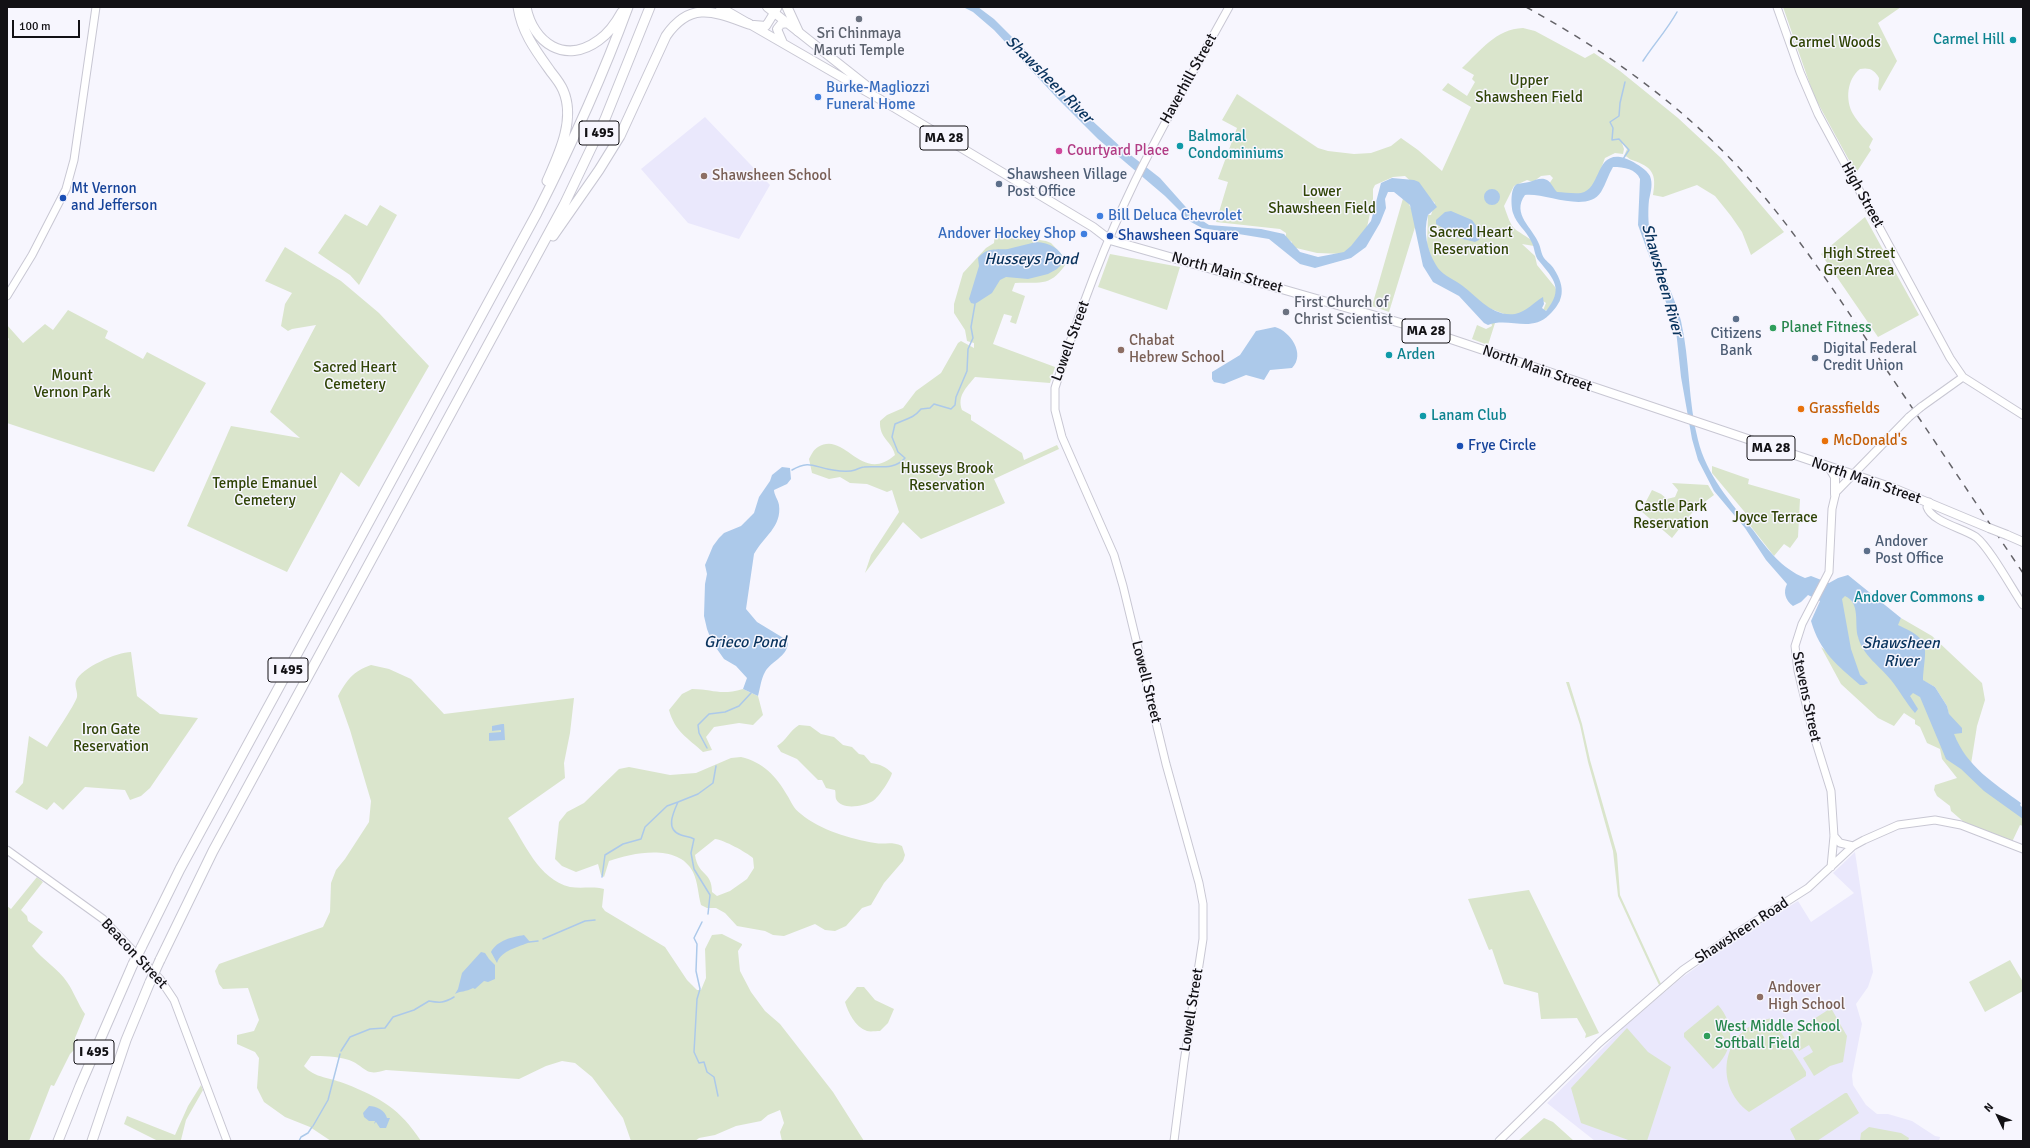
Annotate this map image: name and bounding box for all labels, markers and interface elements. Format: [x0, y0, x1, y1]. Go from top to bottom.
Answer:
scale bar [14, 12, 82, 38]
marker: Sri Chinmaya Maruti Temple [854, 14, 864, 24]
text: 100 m [19, 19, 51, 34]
place label: Sri Chinmaya Maruti Temple [813, 25, 905, 60]
street label: Haverhill Street [1157, 31, 1221, 127]
place label: Carmel Hill [1933, 31, 2005, 49]
water label: Shawsheen River [1001, 32, 1097, 128]
park label: Carmel Woods [1789, 34, 1881, 52]
marker: Carmel Hill [2008, 35, 2018, 45]
park label: Upper Shawsheen Field [1475, 72, 1583, 107]
place label: Burke-Magliozzi Funeral Home [826, 79, 930, 114]
marker: Burke-Magliozzi Funeral Home [813, 92, 823, 102]
road number: I 495 [579, 121, 619, 145]
road number: MA 28 [920, 126, 968, 150]
place label: Balmoral Condominiums [1188, 128, 1284, 163]
marker: Balmoral Condominiums [1175, 141, 1185, 151]
place label: Courtyard Place [1067, 142, 1169, 160]
marker: Courtyard Place [1054, 146, 1064, 156]
street label: High Street [1837, 159, 1887, 231]
place label: Shawsheen Village Post Office [1007, 166, 1127, 201]
place label: Shawsheen School [712, 167, 832, 185]
marker: Shawsheen School [699, 171, 709, 181]
marker: Shawsheen Village Post Office [994, 179, 1004, 189]
place label: Mt Vernon and Jefferson [71, 180, 157, 215]
park label: Lower Shawsheen Field [1268, 183, 1376, 218]
marker: Mt Vernon and Jefferson [58, 193, 68, 203]
place label: Bill Deluca Chevrolet [1108, 207, 1242, 225]
marker: Bill Deluca Chevrolet [1095, 211, 1105, 221]
water label: Shawsheen River [1637, 222, 1687, 338]
park label: Sacred Heart Reservation [1429, 224, 1513, 259]
place label: Andover Hockey Shop [938, 225, 1076, 243]
place label: Shawsheen Square [1118, 227, 1239, 245]
marker: Andover Hockey Shop [1079, 229, 1089, 239]
marker: Shawsheen Square [1105, 231, 1115, 241]
park label: High Street Green Area [1823, 245, 1895, 280]
street label: North Main Street [1169, 249, 1285, 297]
water label: Husseys Pond [984, 250, 1078, 270]
place label: First Church of Christ Scientist [1294, 294, 1393, 329]
street label: Lowell Street [1048, 298, 1094, 384]
marker: First Church of Christ Scientist [1281, 307, 1291, 317]
marker: Citizens Bank [1731, 314, 1741, 324]
road number: MA 28 [1402, 319, 1450, 343]
place label: Planet Fitness [1781, 319, 1872, 337]
marker: Planet Fitness [1768, 323, 1778, 333]
place label: Citizens Bank [1710, 325, 1762, 360]
place label: Chabat Hebrew School [1129, 332, 1225, 367]
place label: Digital Federal Credit Union [1823, 340, 1917, 375]
street label: North Main Street [1480, 342, 1594, 396]
marker: Chabat Hebrew School [1116, 345, 1126, 355]
place label: Arden [1397, 346, 1435, 364]
marker: Arden [1384, 350, 1394, 360]
marker: Digital Federal Credit Union [1810, 353, 1820, 363]
park label: Sacred Heart Cemetery [313, 359, 397, 394]
park label: Mount Vernon Park [33, 367, 111, 402]
place label: Grassfields [1809, 400, 1880, 418]
marker: Grassfields [1796, 404, 1806, 414]
place label: Lanam Club [1431, 407, 1507, 425]
marker: Lanam Club [1418, 411, 1428, 421]
place label: McDonald's [1833, 432, 1907, 450]
road number: MA 28 [1747, 436, 1795, 460]
marker: McDonald's [1820, 436, 1830, 446]
place label: Frye Circle [1468, 437, 1536, 455]
marker: Frye Circle [1455, 441, 1465, 451]
street label: North Main Street [1809, 454, 1923, 508]
park label: Husseys Brook Reservation [901, 460, 993, 495]
park label: Temple Emanuel Cemetery [213, 475, 317, 510]
park label: Castle Park Reservation [1633, 498, 1709, 533]
park label: Joyce Terrace [1732, 509, 1818, 527]
place label: Andover Post Office [1875, 533, 1944, 568]
marker: Andover Post Office [1862, 546, 1872, 556]
place label: Andover Commons [1854, 589, 1973, 607]
marker: Andover Commons [1976, 593, 1986, 603]
water label: Grieco Pond [704, 633, 786, 653]
water label: Shawsheen River [1862, 634, 1940, 672]
street label: Lowell Street [1127, 639, 1165, 725]
street label: Stevens Street [1788, 650, 1824, 744]
road number: I 495 [268, 658, 308, 682]
park label: Iron Gate Reservation [73, 721, 149, 756]
street label: Shawsheen Road [1692, 894, 1792, 968]
street label: Beacon Street [97, 915, 171, 993]
street label: Lowell Street [1177, 967, 1207, 1053]
place label: Andover High School [1768, 979, 1845, 1014]
marker: Andover High School [1755, 992, 1765, 1002]
place label: West Middle School Softball Field [1715, 1018, 1840, 1053]
marker: West Middle School Softball Field [1702, 1031, 1712, 1041]
road number: I 495 [74, 1040, 114, 1064]
north arrow [1978, 1096, 2018, 1136]
text: N [1981, 1100, 1996, 1115]

